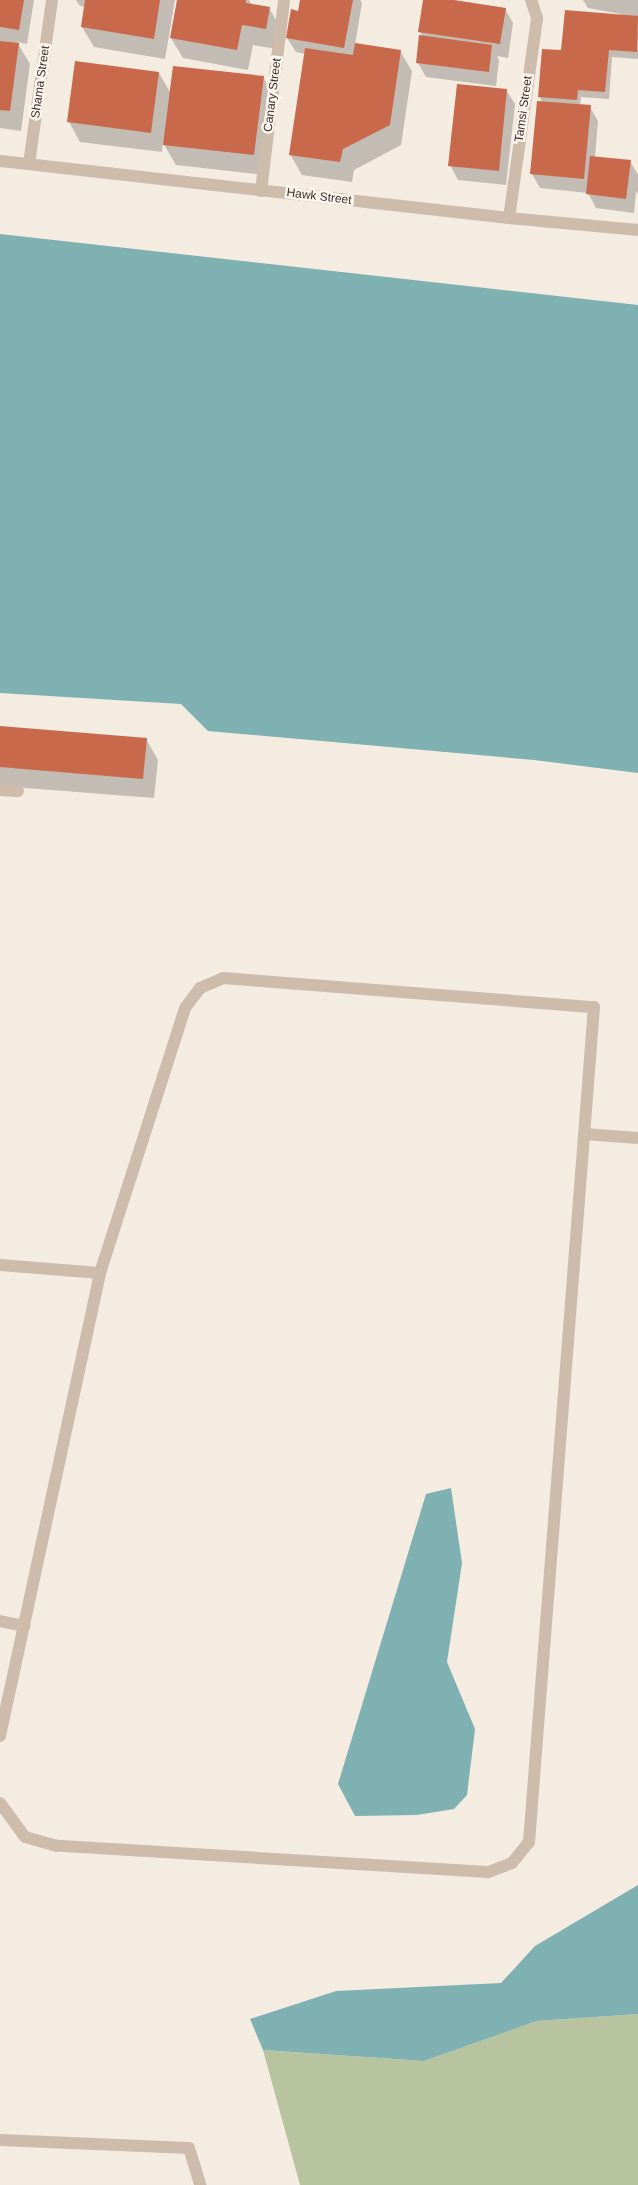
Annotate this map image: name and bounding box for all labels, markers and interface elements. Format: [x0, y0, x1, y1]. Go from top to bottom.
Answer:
street label: Shama Street [29, 45, 53, 119]
street label: Canary Street [261, 57, 285, 133]
street label: Tamsi Street [512, 75, 536, 143]
street label: Hawk Street [286, 186, 352, 208]

